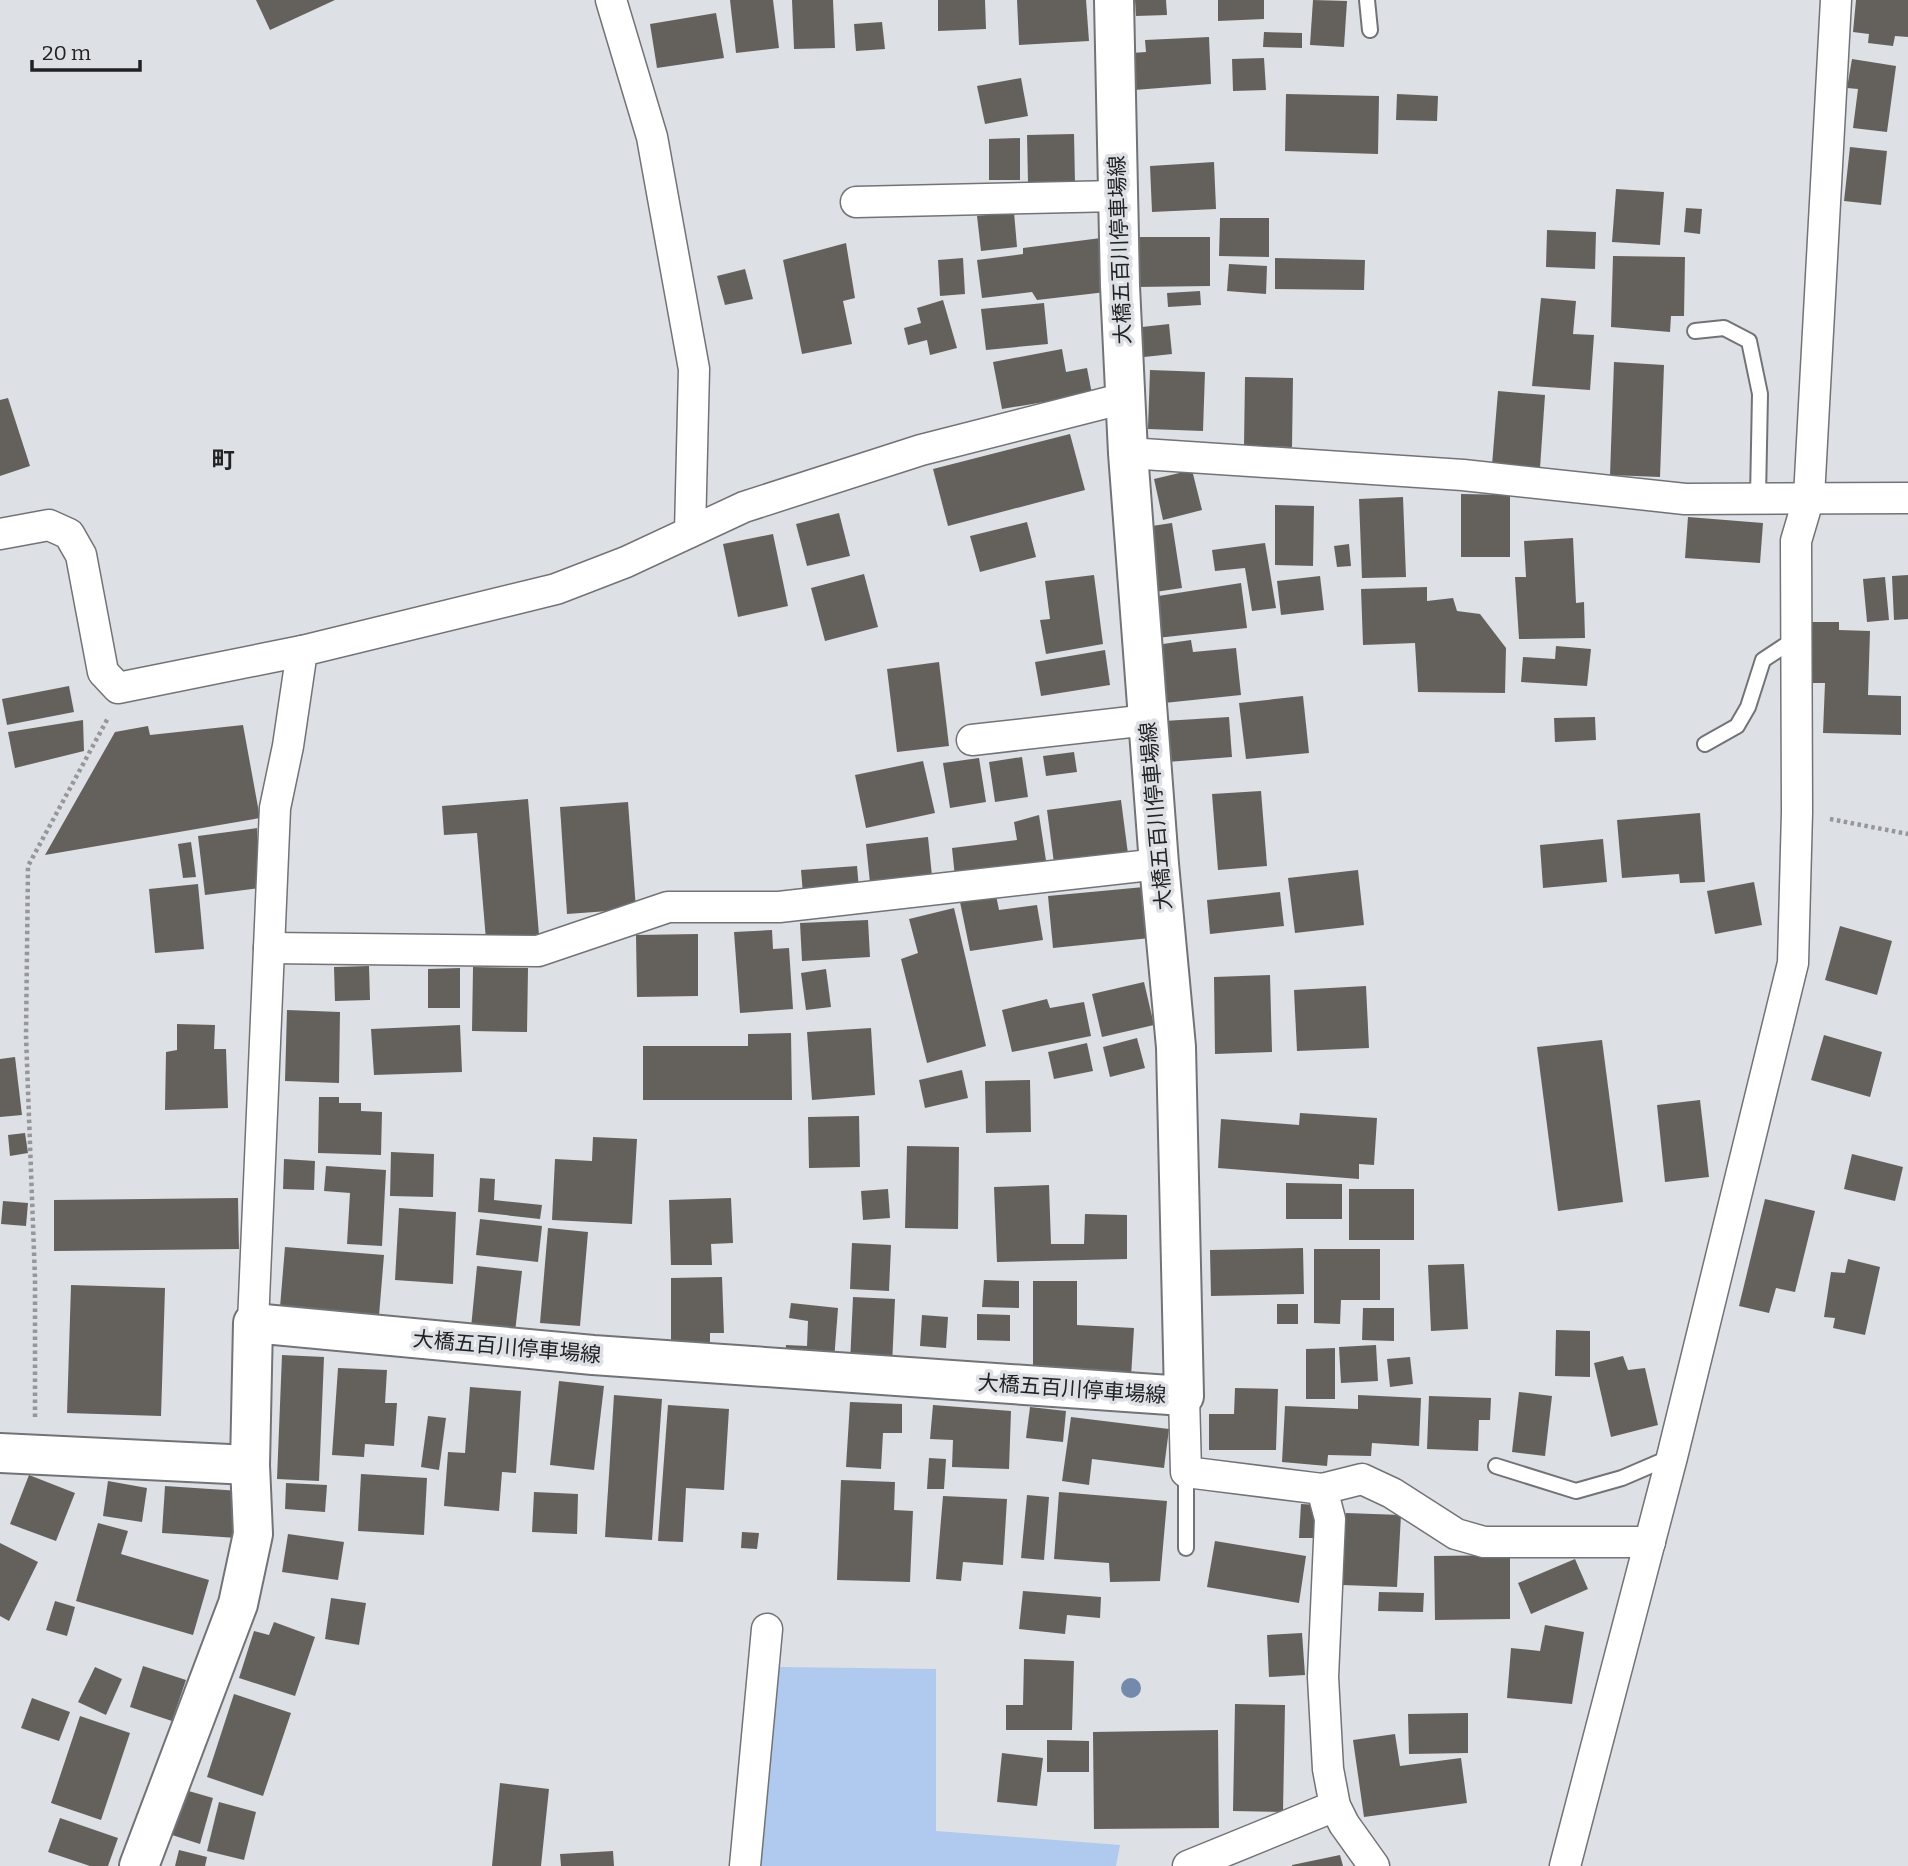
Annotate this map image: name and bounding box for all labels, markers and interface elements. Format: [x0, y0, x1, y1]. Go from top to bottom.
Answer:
scale bar [32, 28, 140, 72]
text: 20 m [42, 40, 91, 66]
street label: 大橋五百川停車場線 [1104, 155, 1136, 345]
district label: 町 [212, 446, 235, 474]
street label: 大橋五百川停車場線 [1135, 721, 1177, 911]
street label: 大橋五百川停車場線 [412, 1326, 602, 1368]
street label: 大橋五百川停車場線 [977, 1369, 1167, 1409]

